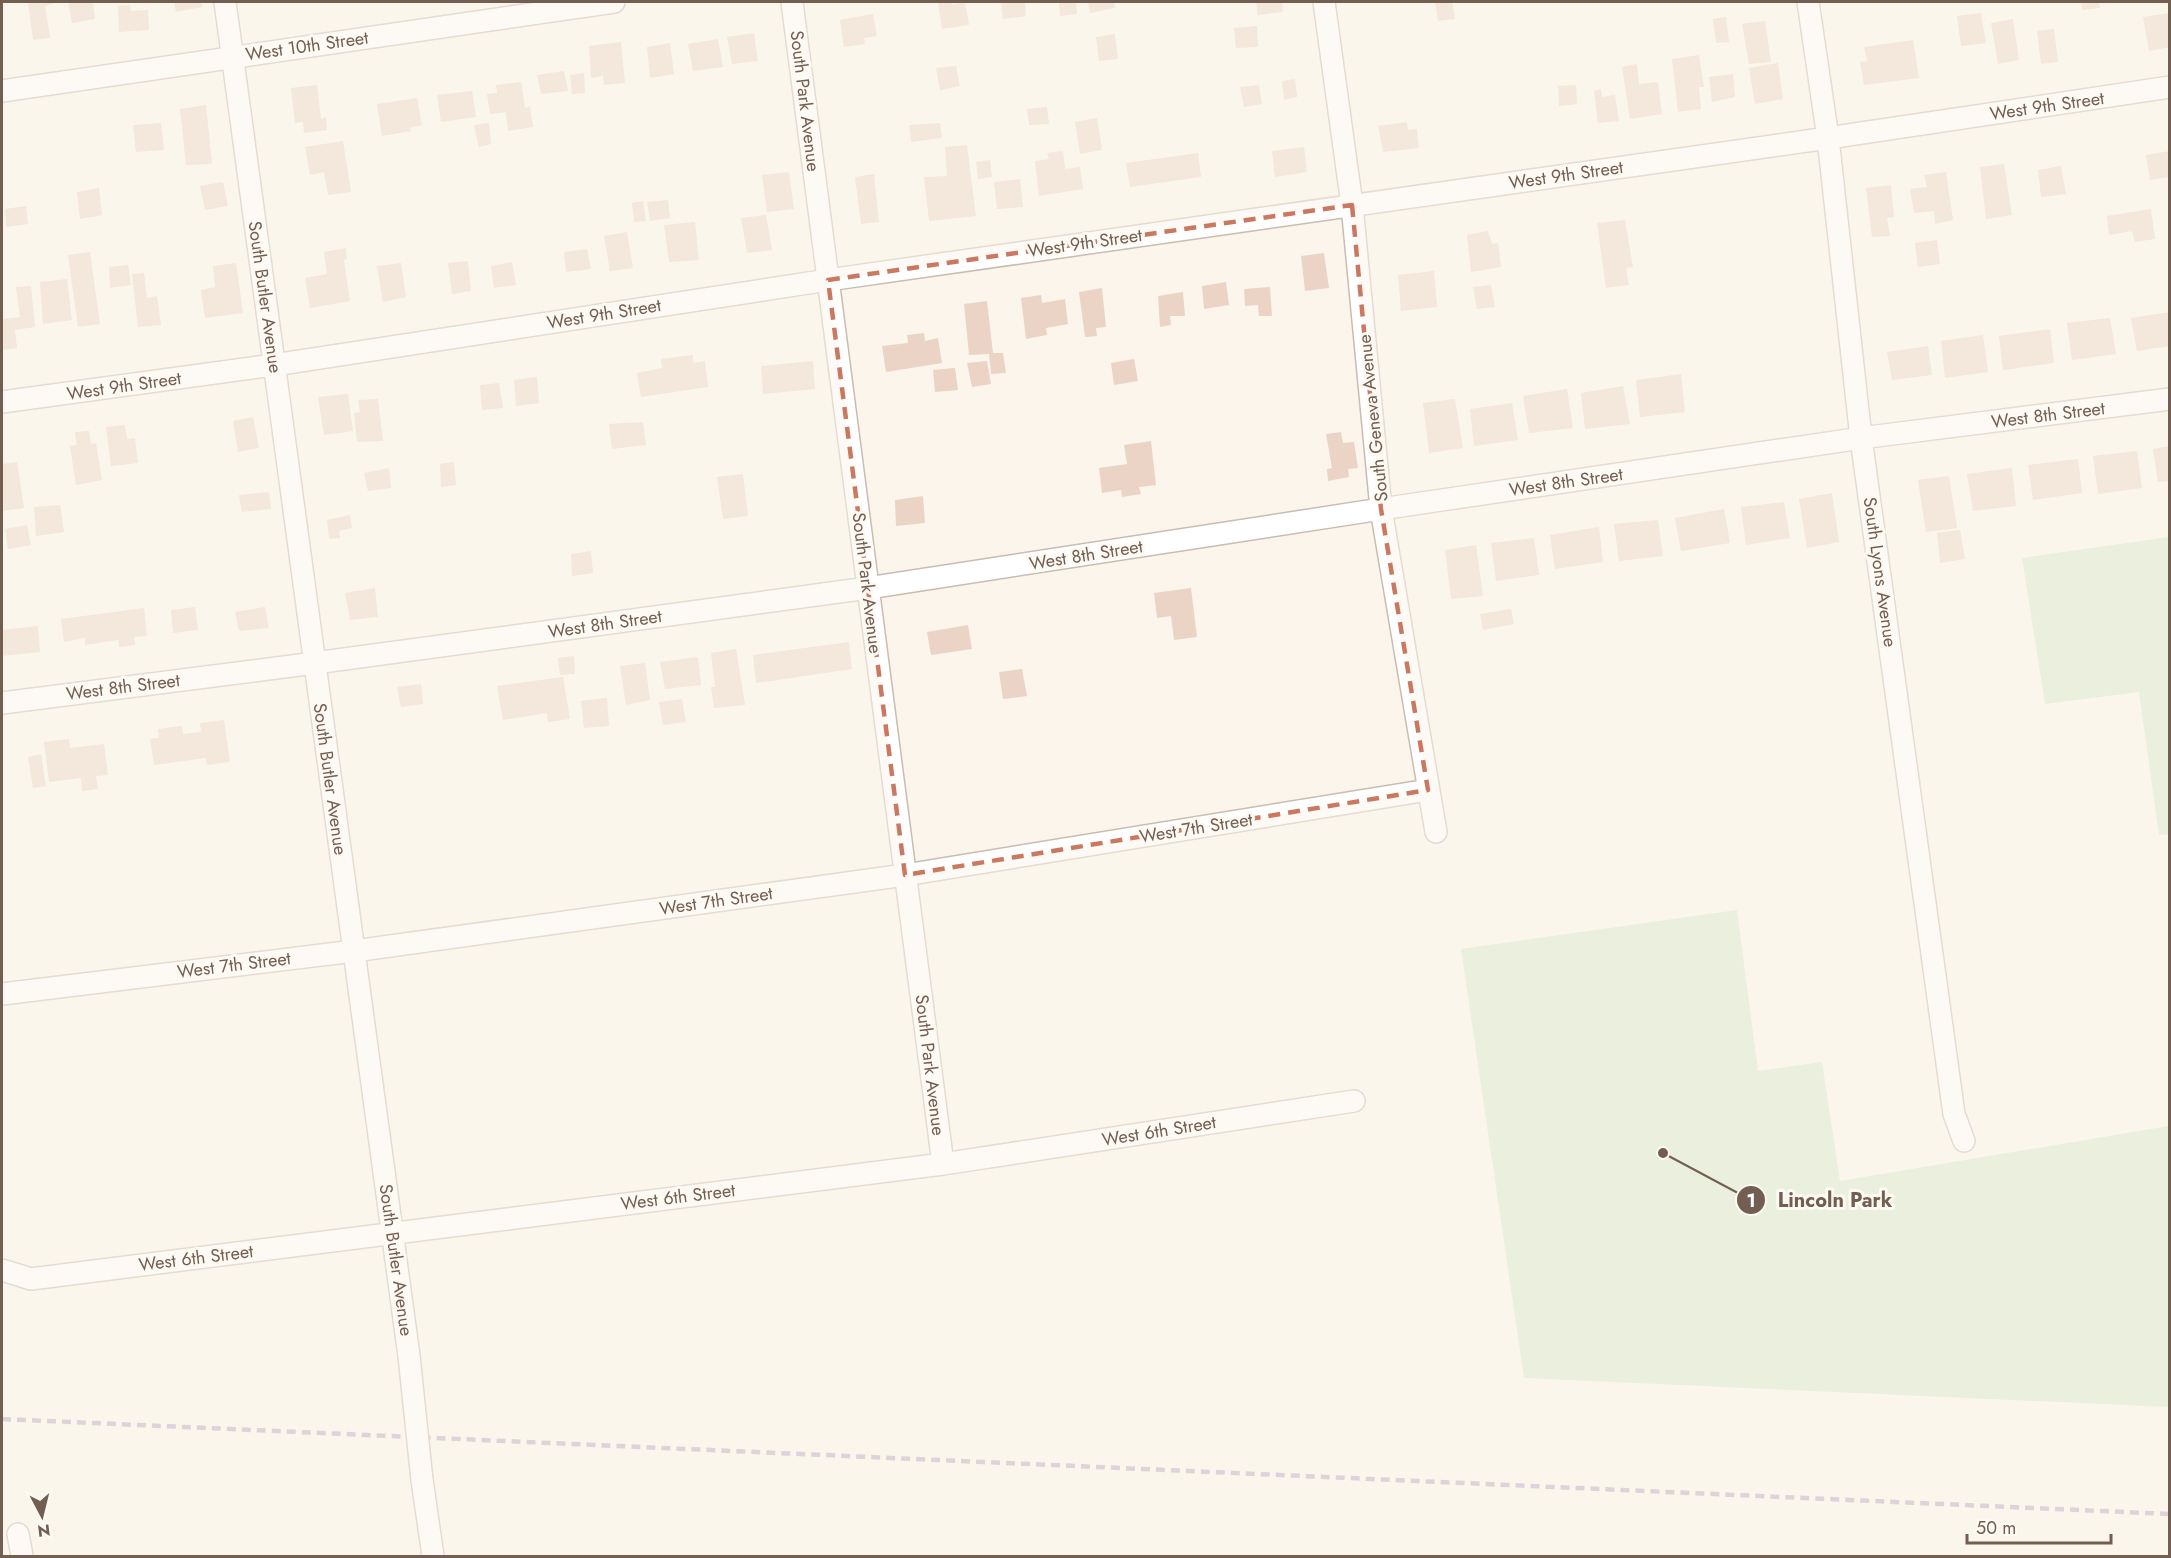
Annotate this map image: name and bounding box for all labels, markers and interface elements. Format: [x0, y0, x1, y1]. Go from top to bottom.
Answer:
street label: West 10th Street [244, 24, 371, 67]
street label: South Park Avenue [783, 29, 827, 173]
street label: West 9th Street [1988, 85, 2106, 127]
street label: West 9th Street [1507, 154, 1625, 196]
street label: South Butler Avenue [241, 219, 289, 375]
street label: West 9th Street [1026, 222, 1144, 264]
street label: West 9th Street [545, 292, 664, 336]
street label: South Geneva Avenue [1351, 333, 1395, 503]
street label: West 9th Street [65, 365, 183, 407]
street label: West 8th Street [1990, 395, 2107, 435]
street label: West 8th Street [1507, 461, 1625, 503]
street label: South Lyons Avenue [1857, 495, 1903, 649]
street label: South Park Avenue [845, 511, 889, 655]
street label: West 8th Street [1027, 533, 1145, 577]
street label: West 8th Street [546, 603, 664, 645]
street label: West 8th Street [65, 667, 182, 707]
street label: South Butler Avenue [306, 701, 354, 857]
street label: West 7th Street [1138, 806, 1255, 850]
street label: West 7th Street [658, 880, 775, 922]
street label: West 7th Street [176, 945, 293, 985]
street label: South Park Avenue [908, 993, 952, 1137]
street label: West 6th Street [1100, 1109, 1219, 1153]
street label: West 6th Street [619, 1177, 737, 1217]
callout: Lincoln Park [1736, 1181, 1905, 1219]
street label: South Butler Avenue [372, 1182, 420, 1338]
text: Lincoln Park [1778, 1186, 1893, 1215]
text: 1 [1746, 1188, 1756, 1214]
street label: West 6th Street [137, 1238, 255, 1278]
north arrow [12, 1486, 72, 1546]
scale bar [1967, 1507, 2111, 1545]
text: 50 m [1976, 1515, 2016, 1541]
text: N [36, 1518, 51, 1543]

